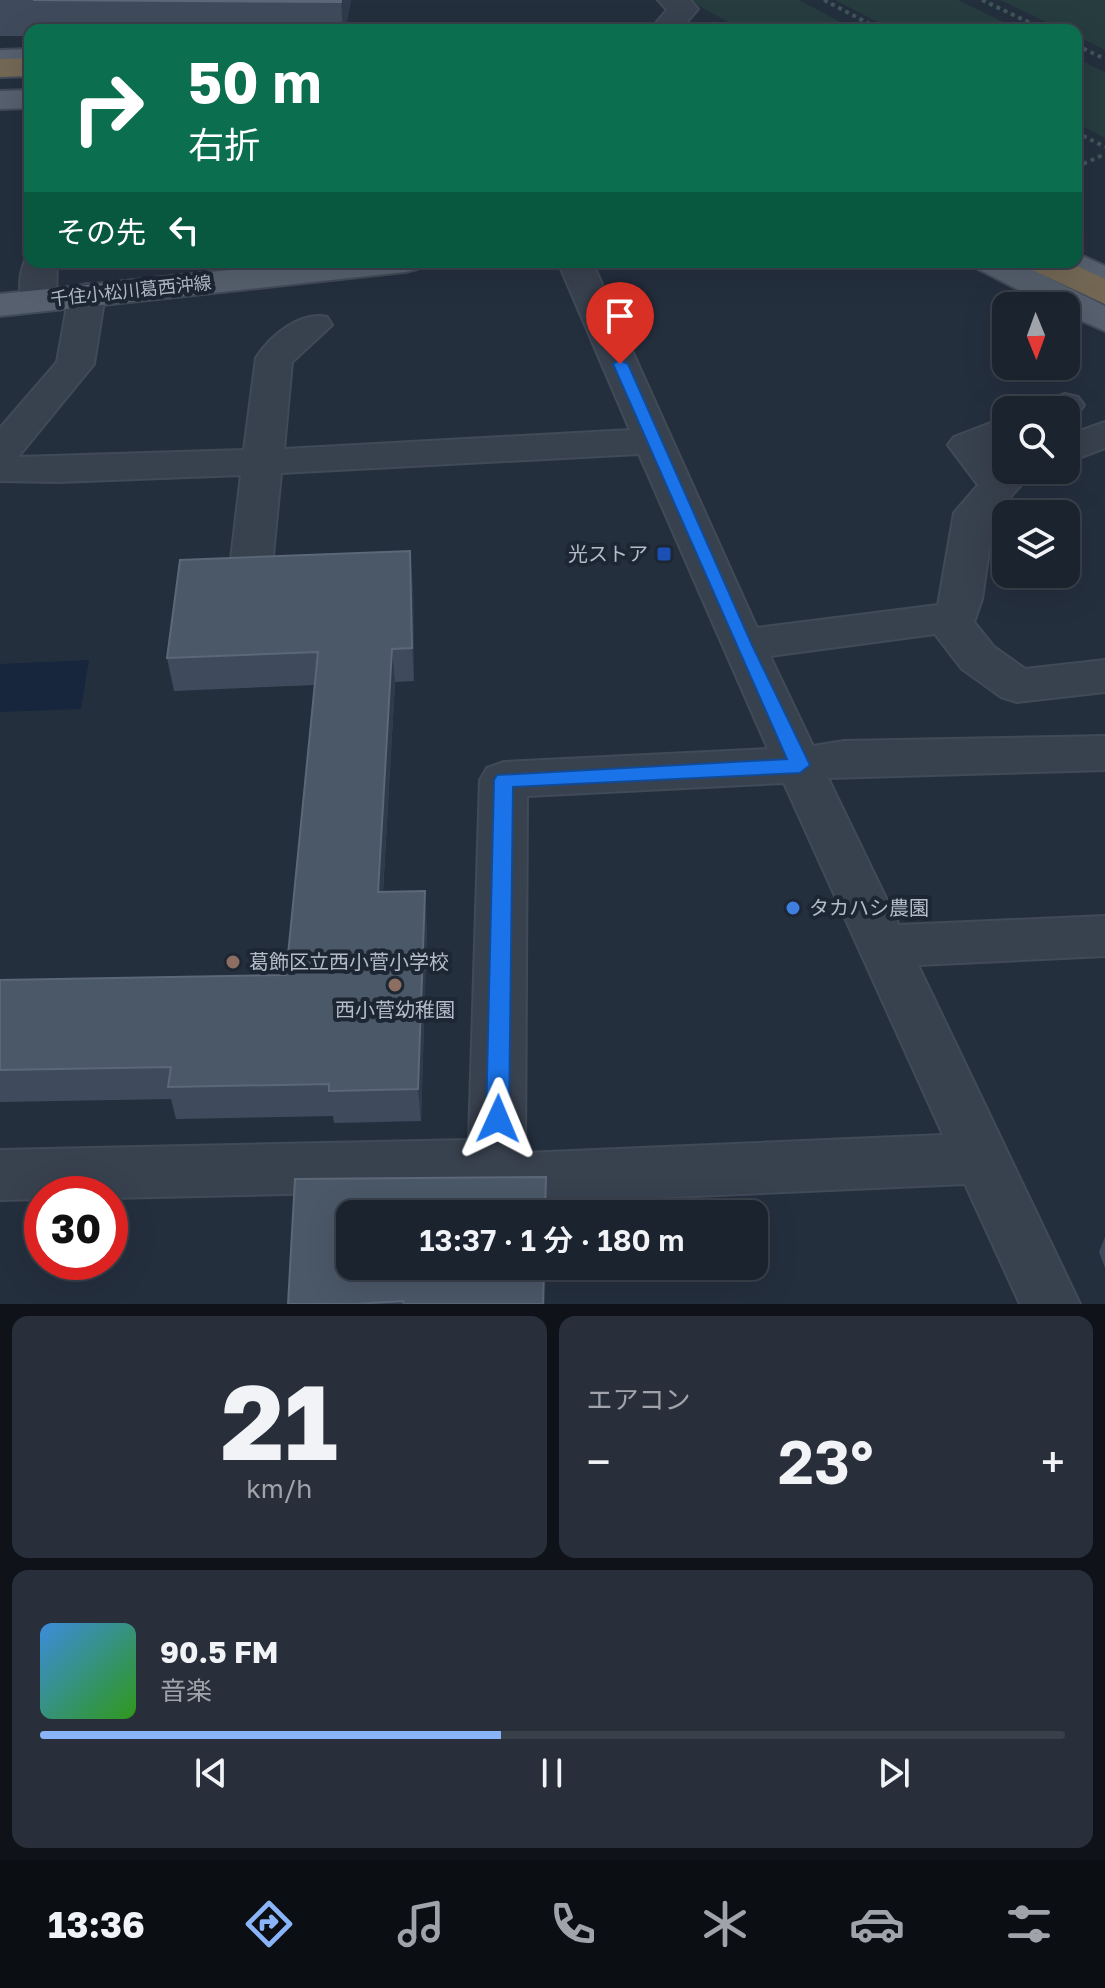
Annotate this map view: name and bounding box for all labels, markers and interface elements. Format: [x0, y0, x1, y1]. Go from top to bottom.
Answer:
text: 50 m [188, 48, 322, 115]
icon: right [56, 56, 160, 160]
text: 右折 [188, 123, 260, 166]
icon: left [162, 208, 206, 252]
text: その先 [56, 214, 146, 250]
street label: 千住小松川葛西沖線 [49, 271, 213, 309]
pin [586, 282, 654, 364]
north arrow [992, 292, 1080, 380]
map controls [992, 292, 1080, 588]
icon: arrive [598, 294, 642, 338]
button: search [992, 396, 1080, 484]
button: layers [992, 500, 1080, 588]
place label: 光ストア [568, 541, 648, 565]
marker: 光ストア [655, 545, 673, 563]
place label: タカハシ農園 [809, 895, 929, 919]
marker: タカハシ農園 [784, 899, 802, 917]
place label: 葛飾区立西小菅小学校 [249, 949, 449, 973]
marker: 葛飾区立西小菅小学校 [224, 953, 242, 971]
marker: 西小菅幼稚園 [386, 976, 404, 994]
place label: 西小菅幼稚園 [335, 997, 455, 1021]
position arrow [456, 1077, 540, 1161]
speed limit sign: 30 [24, 1176, 128, 1280]
text: 13:37 · 1 分 · 180 m [420, 1222, 685, 1258]
text: 21 [221, 1358, 338, 1483]
text: エアコン [587, 1384, 691, 1415]
text: 23° [778, 1425, 874, 1497]
text: − [587, 1435, 611, 1488]
text: + [1041, 1435, 1065, 1488]
text: km/h [246, 1473, 312, 1504]
text: 90.5 FM [160, 1634, 279, 1670]
text: 音楽 [160, 1675, 212, 1706]
icon: previous [189, 1751, 233, 1795]
icon: pause [530, 1751, 574, 1795]
icon: next [872, 1751, 916, 1795]
icon: directions [241, 1896, 297, 1952]
icon: music [393, 1896, 449, 1952]
icon: phone [545, 1896, 601, 1952]
icon: climate [697, 1896, 753, 1952]
icon: car [849, 1896, 905, 1952]
icon: filters [1001, 1896, 1057, 1952]
text: 13:36 [48, 1903, 145, 1946]

